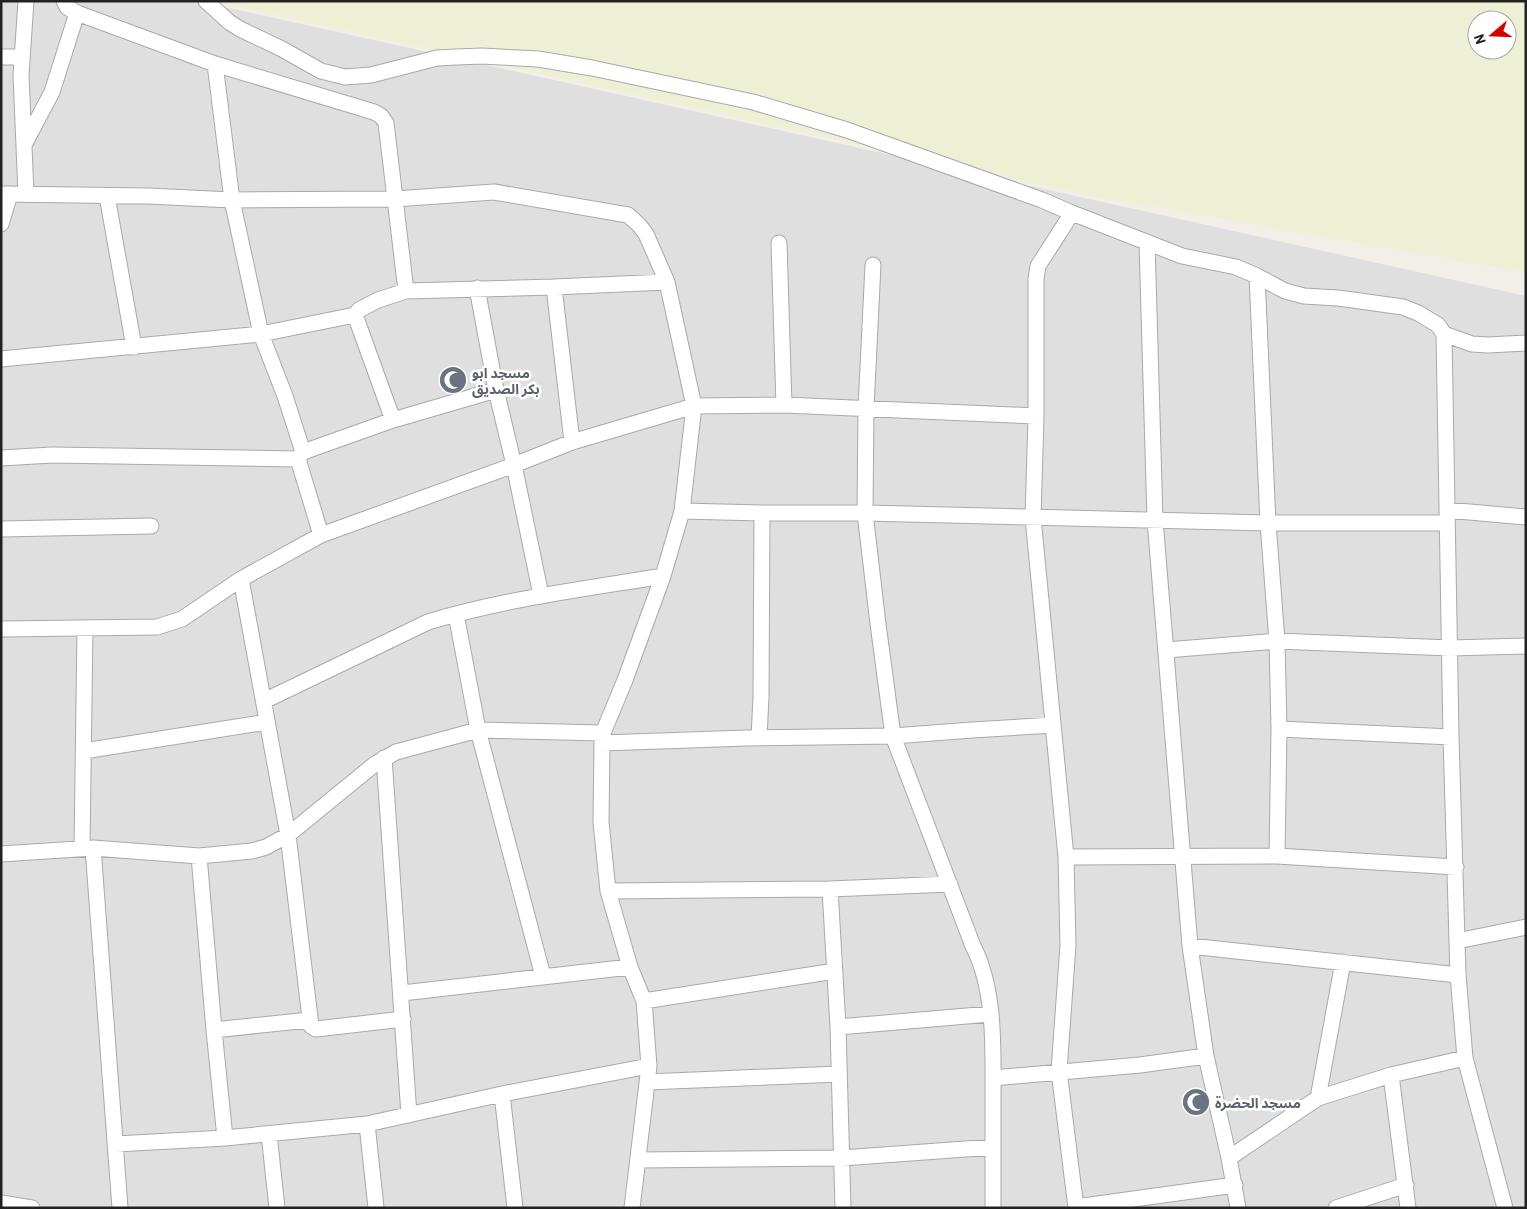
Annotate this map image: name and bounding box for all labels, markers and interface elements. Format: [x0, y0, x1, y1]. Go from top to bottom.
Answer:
north arrow [1467, 10, 1517, 60]
text: N [1470, 32, 1489, 47]
place label: مسجد ابو بكر الصديق [472, 364, 540, 398]
mosque icon: مسجد ابو بكر الصديق [438, 365, 468, 395]
mosque icon: مسجد الحضرة [1181, 1087, 1211, 1117]
place label: مسجد الحضرة [1215, 1094, 1301, 1112]

